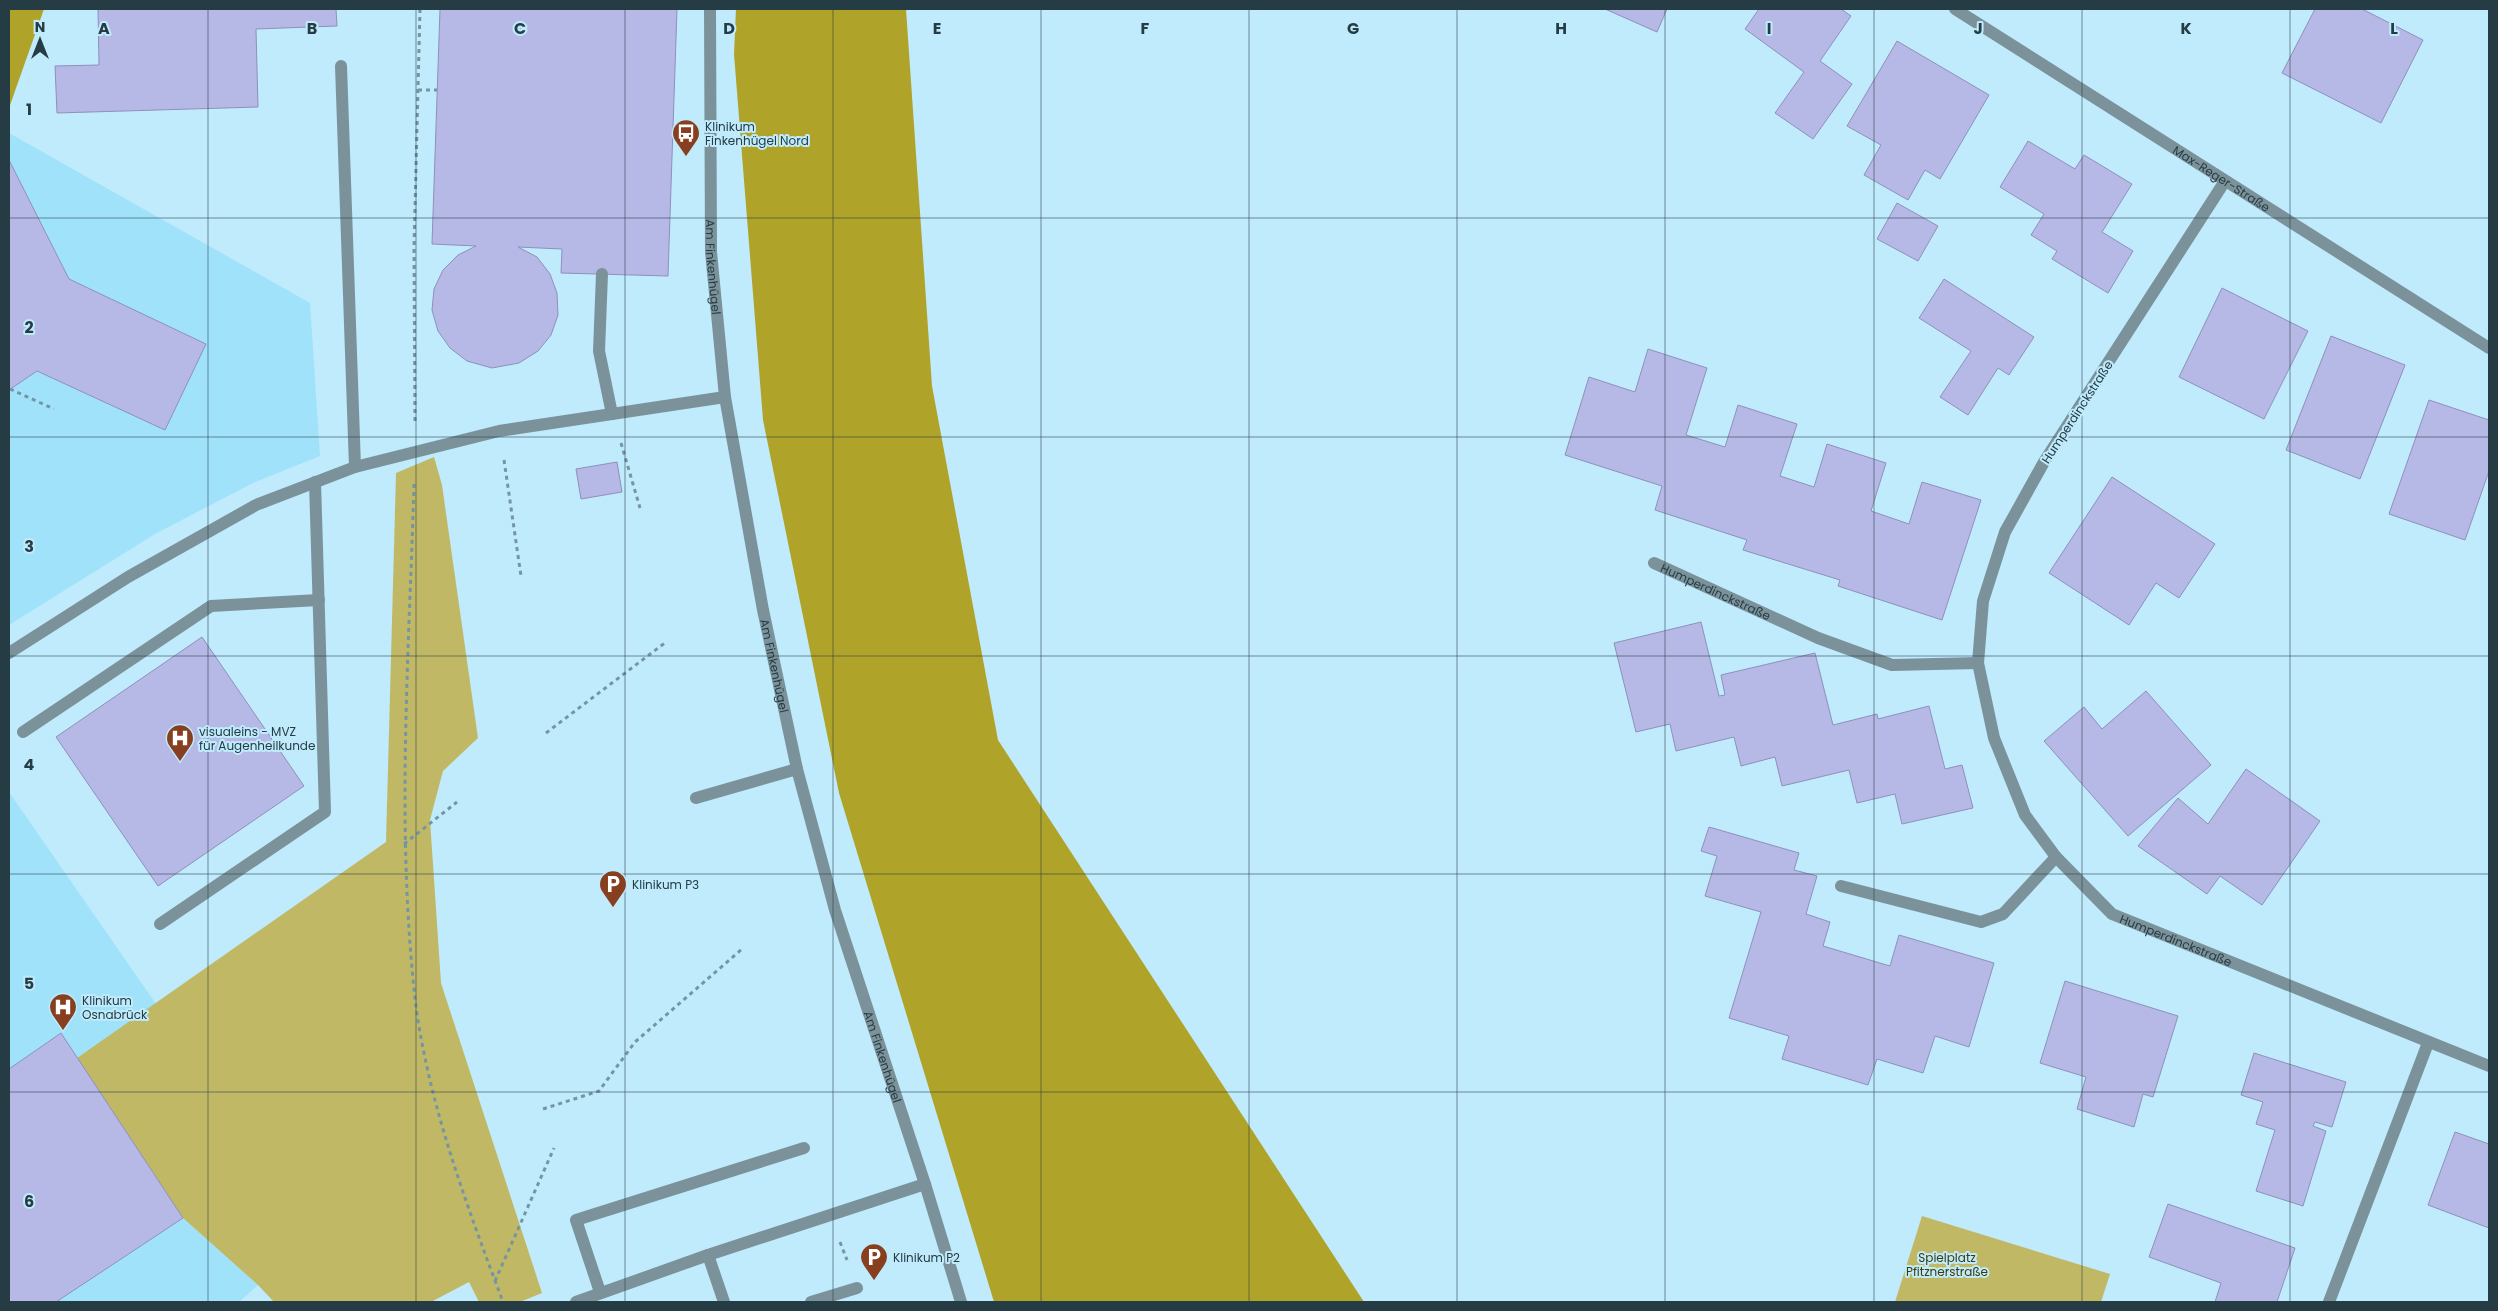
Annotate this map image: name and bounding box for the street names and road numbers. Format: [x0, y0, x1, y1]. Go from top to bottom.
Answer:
street label: Max-Reger-Straße [2170, 141, 2274, 216]
street label: Am Finkenhügel [702, 219, 726, 315]
street label: Humperdinckstraße [2037, 357, 2117, 467]
street label: Humperdinckstraße [1658, 559, 1774, 624]
street label: Am Finkenhügel [757, 617, 793, 714]
street label: Humperdinckstraße [2118, 910, 2235, 970]
street label: Am Finkenhügel [860, 1009, 906, 1105]

